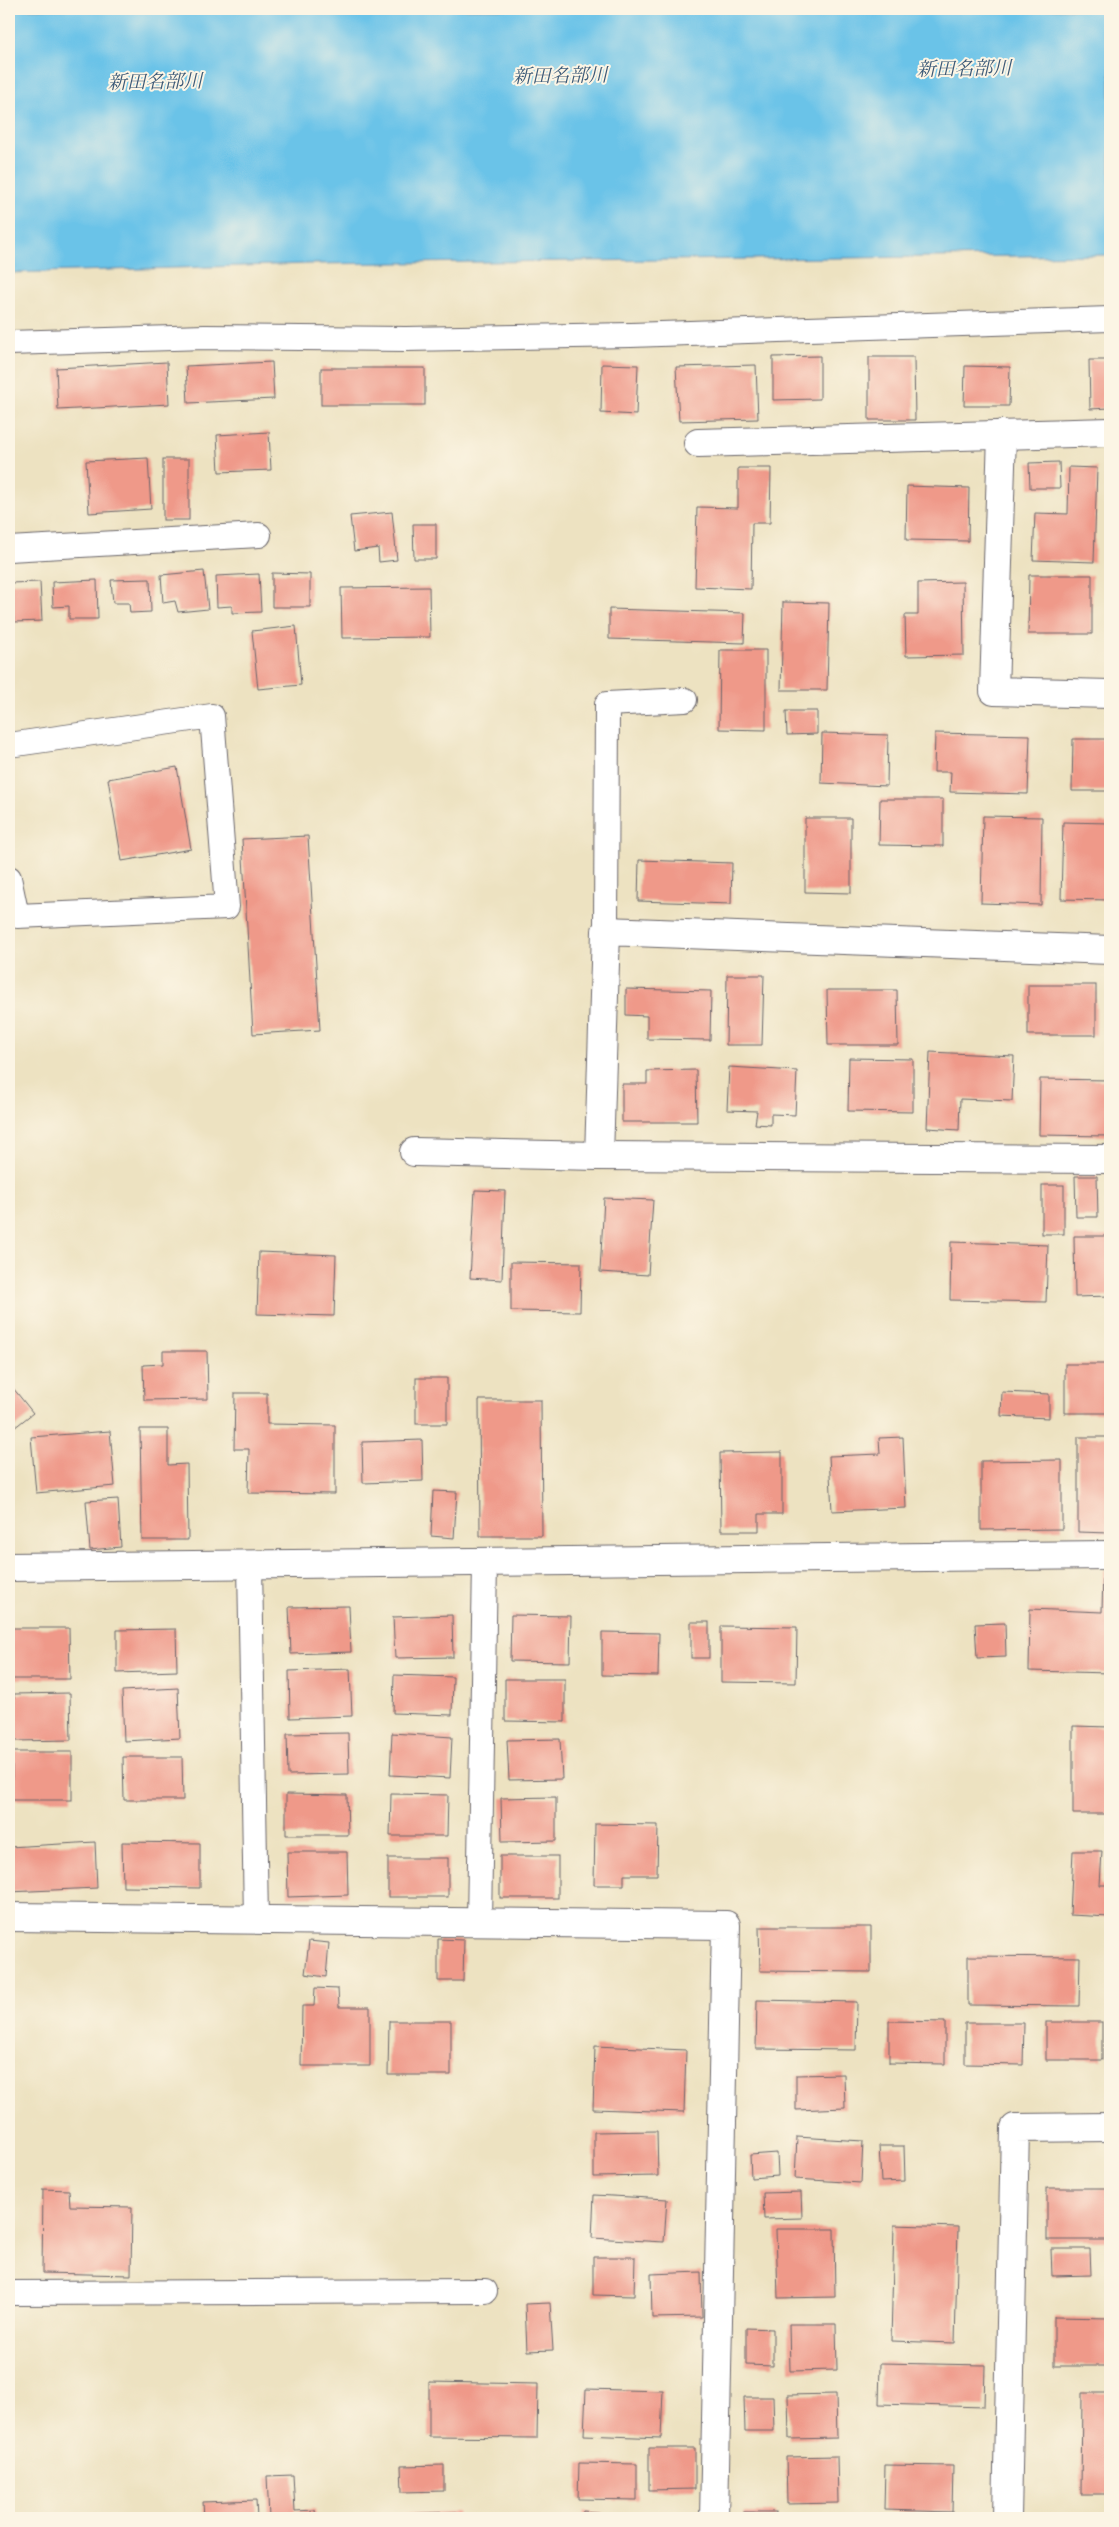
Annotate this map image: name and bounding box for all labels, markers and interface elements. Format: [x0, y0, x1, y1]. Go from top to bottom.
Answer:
water label: 新田名部川 [916, 56, 1014, 84]
water label: 新田名部川 [512, 63, 610, 91]
water label: 新田名部川 [107, 69, 205, 97]

